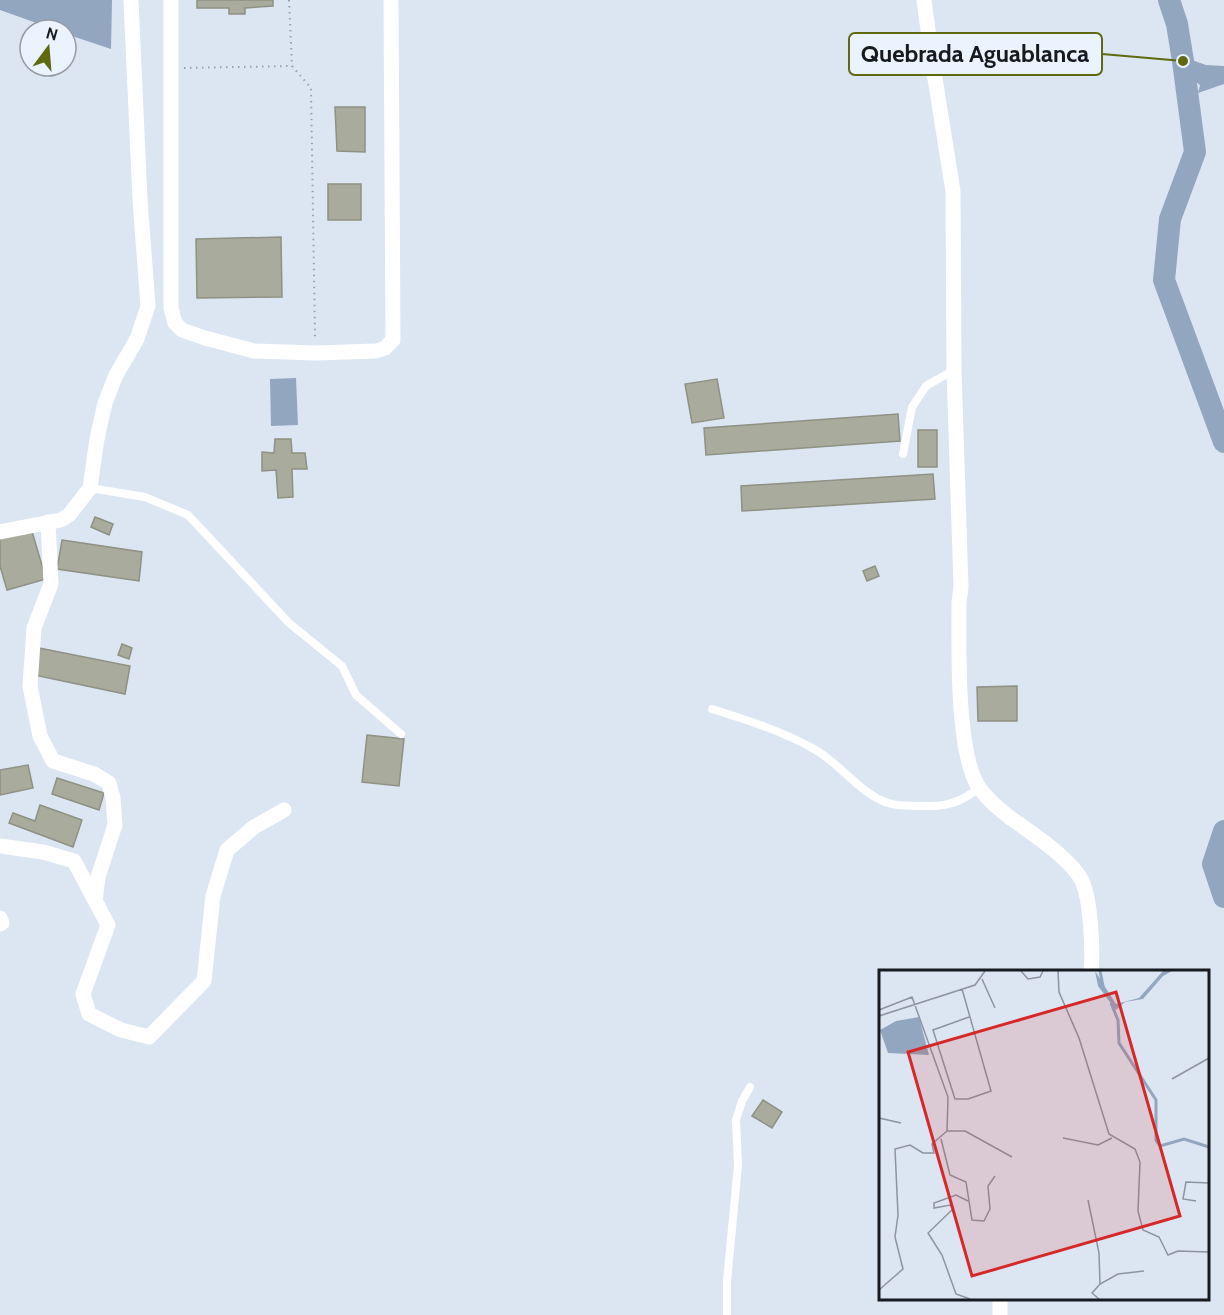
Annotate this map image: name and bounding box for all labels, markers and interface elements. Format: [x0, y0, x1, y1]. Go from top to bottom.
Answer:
north arrow [18, 18, 78, 78]
text: N [44, 23, 60, 45]
callout: Quebrada Aguablanca [849, 33, 1102, 75]
text: Quebrada Aguablanca [861, 39, 1089, 68]
inset map [879, 970, 1209, 1300]

